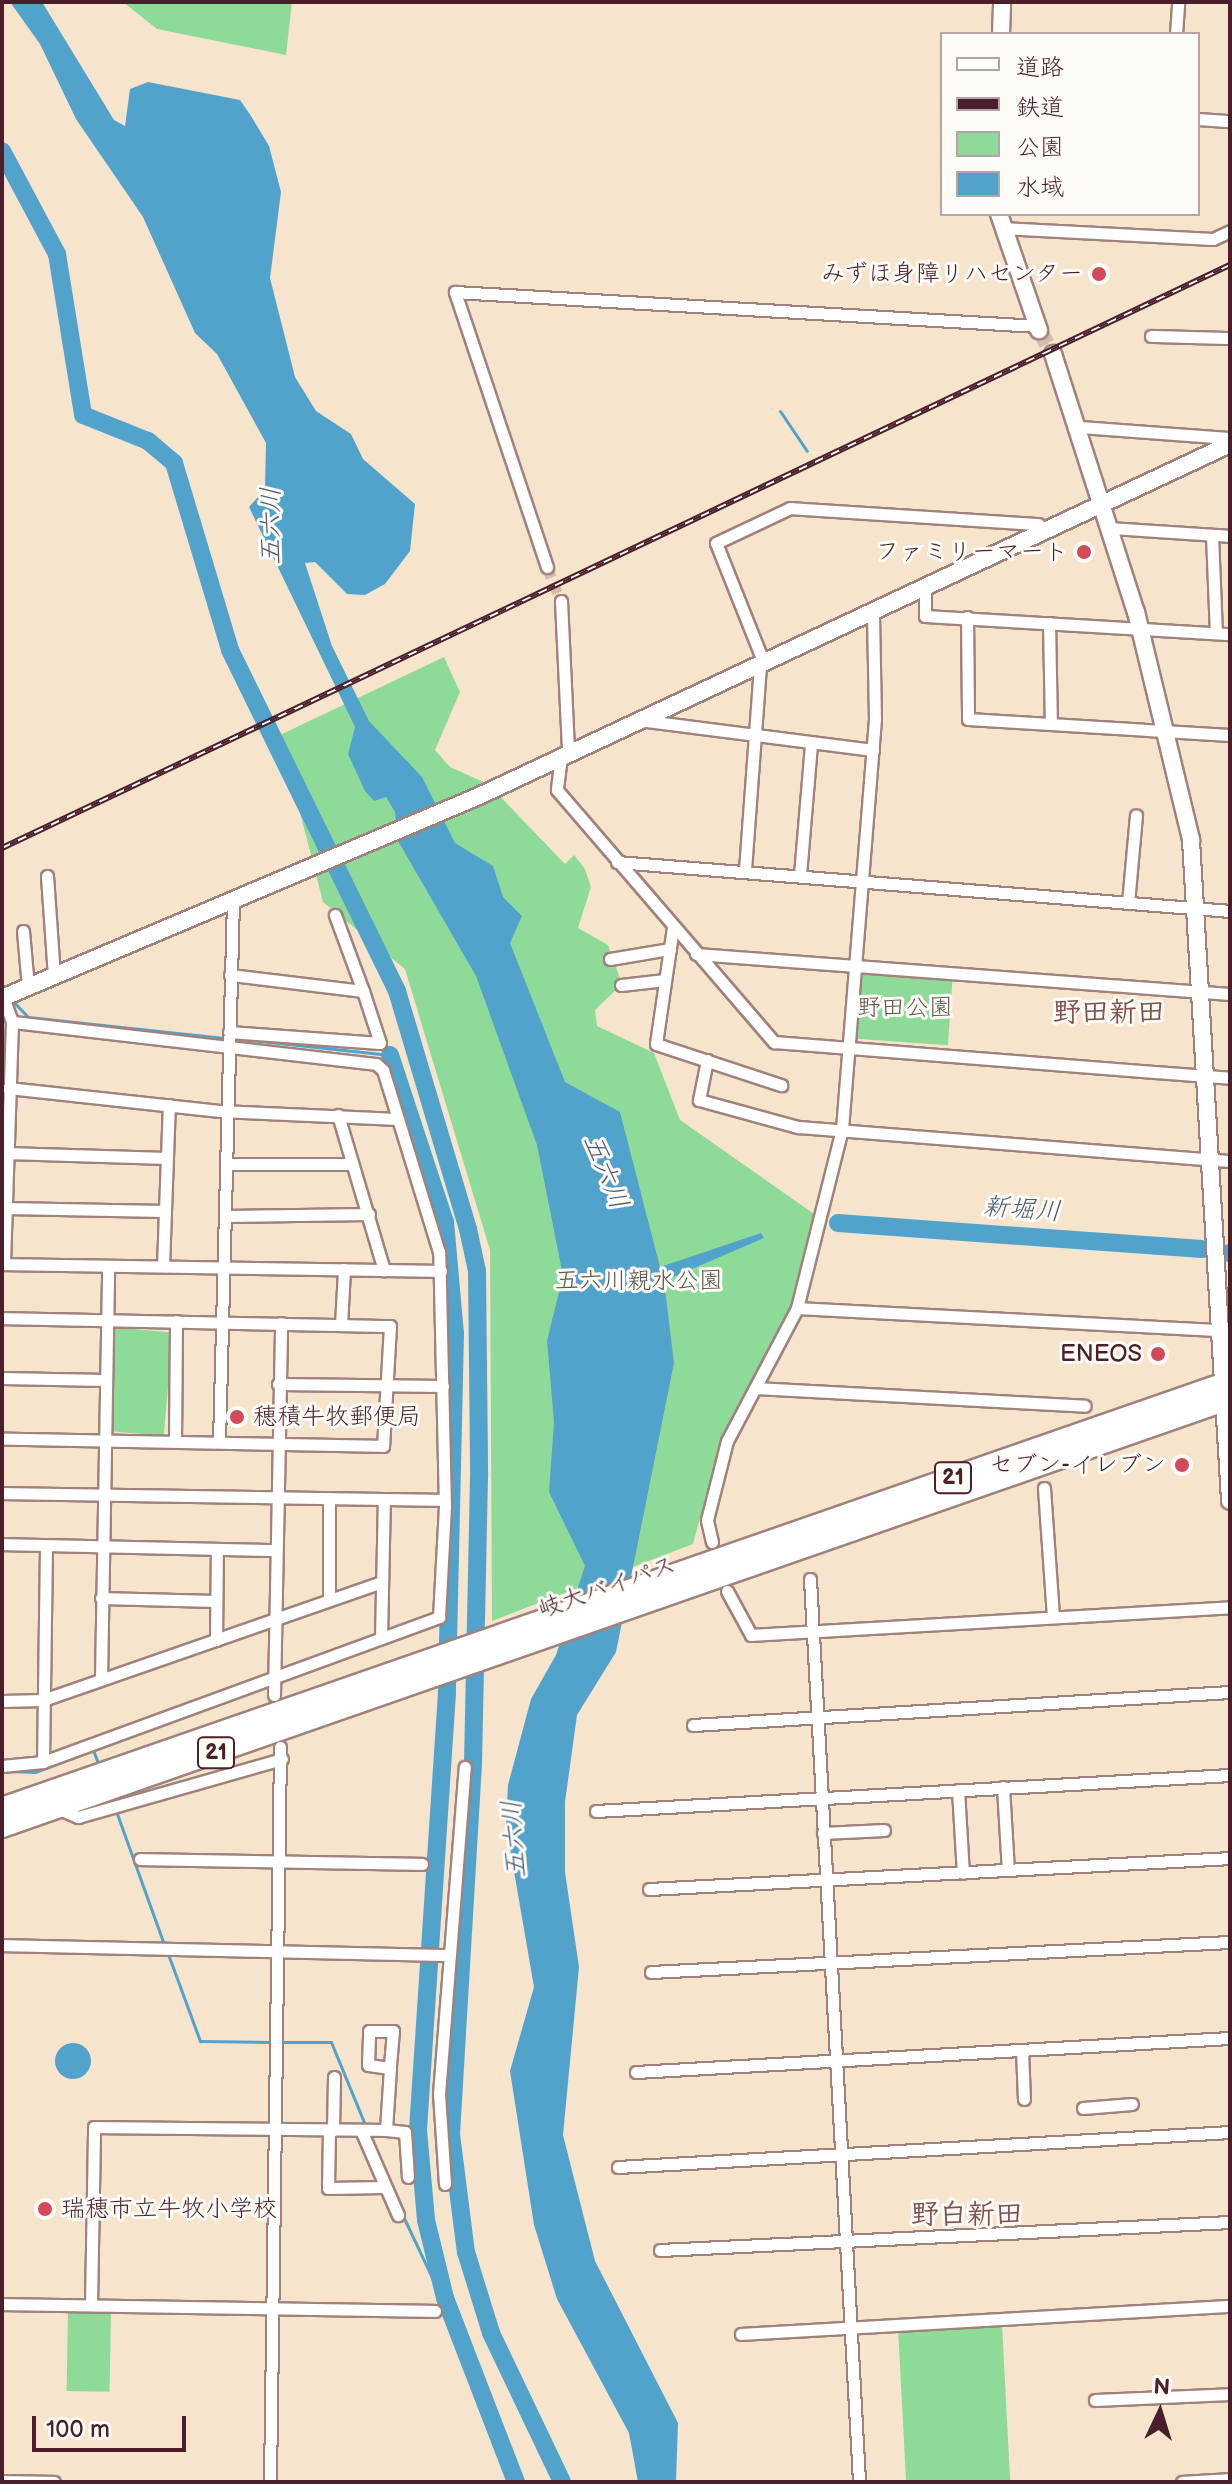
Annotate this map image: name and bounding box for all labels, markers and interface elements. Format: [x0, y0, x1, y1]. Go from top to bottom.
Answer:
legend [940, 32, 1200, 216]
text: 道路 [1016, 53, 1064, 82]
text: 鉄道 [1016, 93, 1064, 122]
text: 公園 [1016, 133, 1064, 162]
text: 水域 [1016, 173, 1064, 202]
place label: みずほ身障リハセンター [819, 260, 1083, 288]
marker: みずほ身障リハセンター [1090, 265, 1108, 283]
water label: 五六川 [256, 487, 288, 565]
place label: ファミリーマート [876, 538, 1068, 566]
marker: ファミリーマート [1075, 543, 1093, 561]
park label: 野田公園 [857, 994, 953, 1022]
district label: 野田新田 [1053, 996, 1165, 1030]
water label: 五六川 [576, 1130, 634, 1214]
water label: 新堀川 [982, 1192, 1062, 1228]
park label: 五六川親水公園 [555, 1267, 723, 1295]
place label: ENEOS [1060, 1340, 1142, 1368]
marker: ENEOS [1149, 1345, 1167, 1363]
place label: 穂積牛牧郵便局 [253, 1403, 421, 1431]
marker: 穂積牛牧郵便局 [228, 1408, 246, 1426]
place label: セブン-イレブン [989, 1451, 1166, 1479]
marker: セブン-イレブン [1173, 1456, 1191, 1474]
road number: 21 [933, 1460, 973, 1496]
street label: 岐大バイパス [534, 1550, 680, 1624]
road number: 21 [196, 1735, 236, 1771]
water label: 五六川 [497, 1799, 533, 1879]
place label: 瑞穂市立牛牧小学校 [61, 2195, 277, 2223]
district label: 野白新田 [911, 2198, 1023, 2232]
marker: 瑞穂市立牛牧小学校 [36, 2200, 54, 2218]
north arrow [1120, 2372, 1200, 2452]
text: N [1153, 2374, 1171, 2402]
scale bar [36, 2400, 190, 2450]
text: 100 m [46, 2415, 110, 2444]

